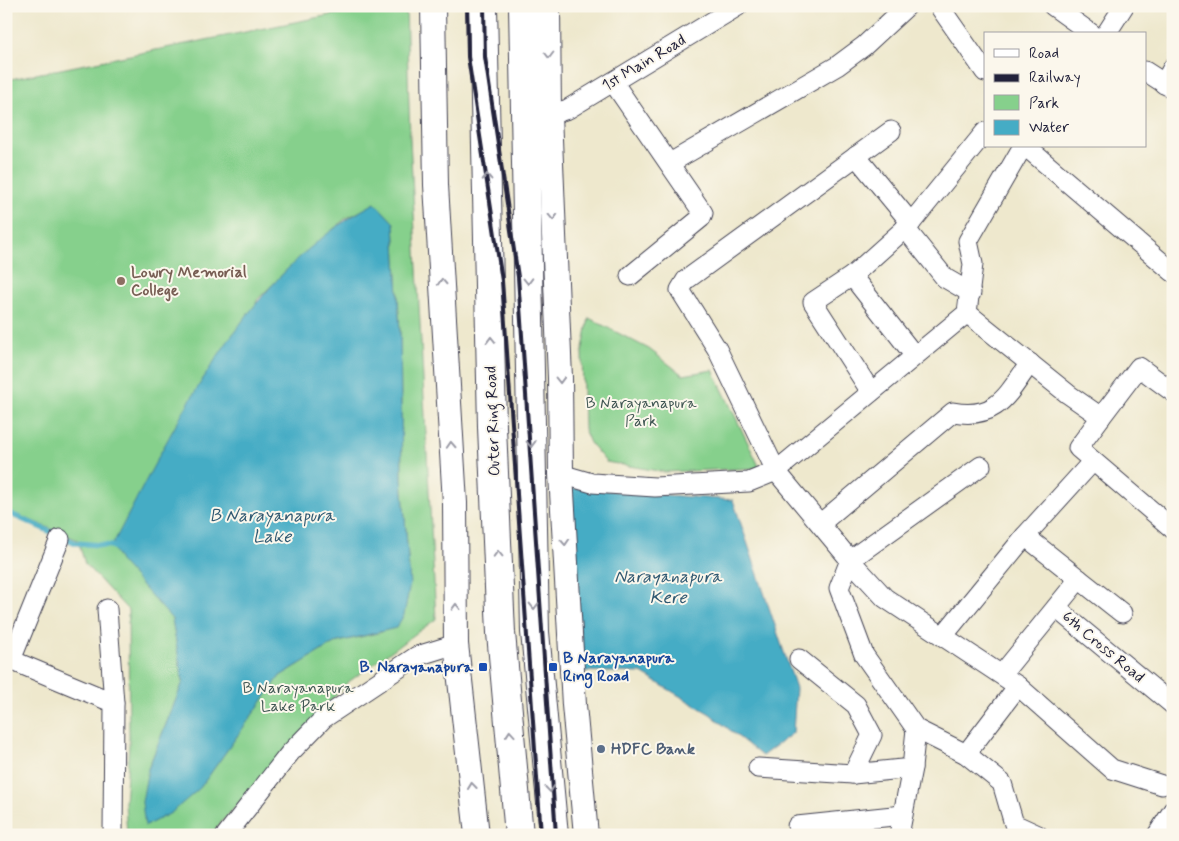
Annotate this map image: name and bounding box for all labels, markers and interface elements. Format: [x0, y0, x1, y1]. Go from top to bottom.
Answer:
street label: 1st Main Road [598, 30, 690, 96]
legend [984, 32, 1146, 148]
text: Road [1029, 44, 1059, 64]
one-way arrow [544, 52, 554, 59]
text: Railway [1029, 68, 1081, 88]
text: Park [1029, 94, 1059, 114]
text: Water [1029, 118, 1069, 138]
one-way arrow [482, 173, 492, 180]
one-way arrow [548, 214, 559, 222]
place label: Lowry Memorial College [131, 262, 247, 302]
marker: Lowry Memorial College [115, 275, 127, 287]
one-way arrow [437, 278, 448, 286]
one-way arrow [523, 278, 533, 285]
one-way arrow [485, 335, 496, 343]
street label: Outer Ring Road [481, 366, 506, 476]
one-way arrow [554, 376, 565, 384]
park label: B Narayanapura Park [585, 393, 697, 432]
one-way arrow [446, 440, 457, 448]
one-way arrow [526, 440, 537, 448]
water label: B Narayanapura Lake [210, 504, 336, 549]
one-way arrow [559, 538, 570, 546]
one-way arrow [493, 550, 503, 558]
water label: Narayanapura Kere [614, 565, 723, 610]
one-way arrow [529, 602, 539, 610]
one-way arrow [451, 603, 461, 610]
street label: 6th Cross Road [1057, 606, 1149, 688]
place label: B Narayanapura Ring Road [563, 648, 674, 689]
place label: B. Narayanapura [360, 657, 473, 678]
marker: B. Narayanapura [477, 661, 489, 673]
marker: B Narayanapura Ring Road [547, 661, 559, 673]
park label: B Narayanapura Lake Park [242, 678, 354, 717]
one-way arrow [505, 730, 516, 738]
place label: HDFC Bank [611, 739, 695, 760]
marker: HDFC Bank [595, 743, 607, 755]
one-way arrow [467, 782, 478, 790]
one-way arrow [544, 785, 555, 793]

